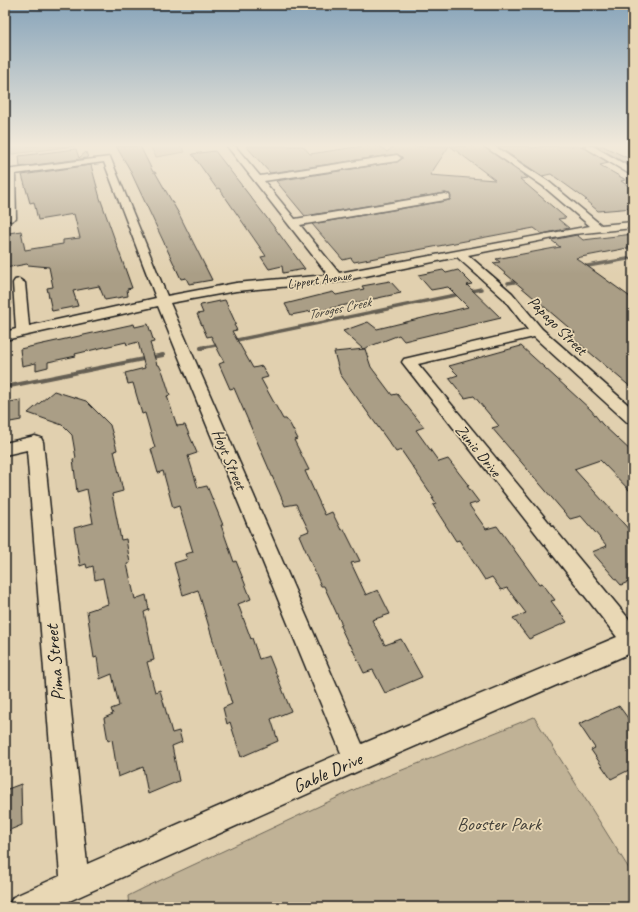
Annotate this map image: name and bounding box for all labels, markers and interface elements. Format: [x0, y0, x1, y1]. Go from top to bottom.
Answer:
street label: Lippert Avenue [286, 267, 353, 292]
street label: Papago Street [523, 292, 592, 361]
water label: Toroges Creek [306, 293, 375, 323]
street label: Zunic Drive [451, 420, 507, 482]
street label: Hoyt Street [207, 426, 251, 494]
street label: Pima Street [40, 622, 70, 702]
street label: Gable Drive [289, 746, 368, 799]
park label: Booster Park [457, 812, 542, 836]

